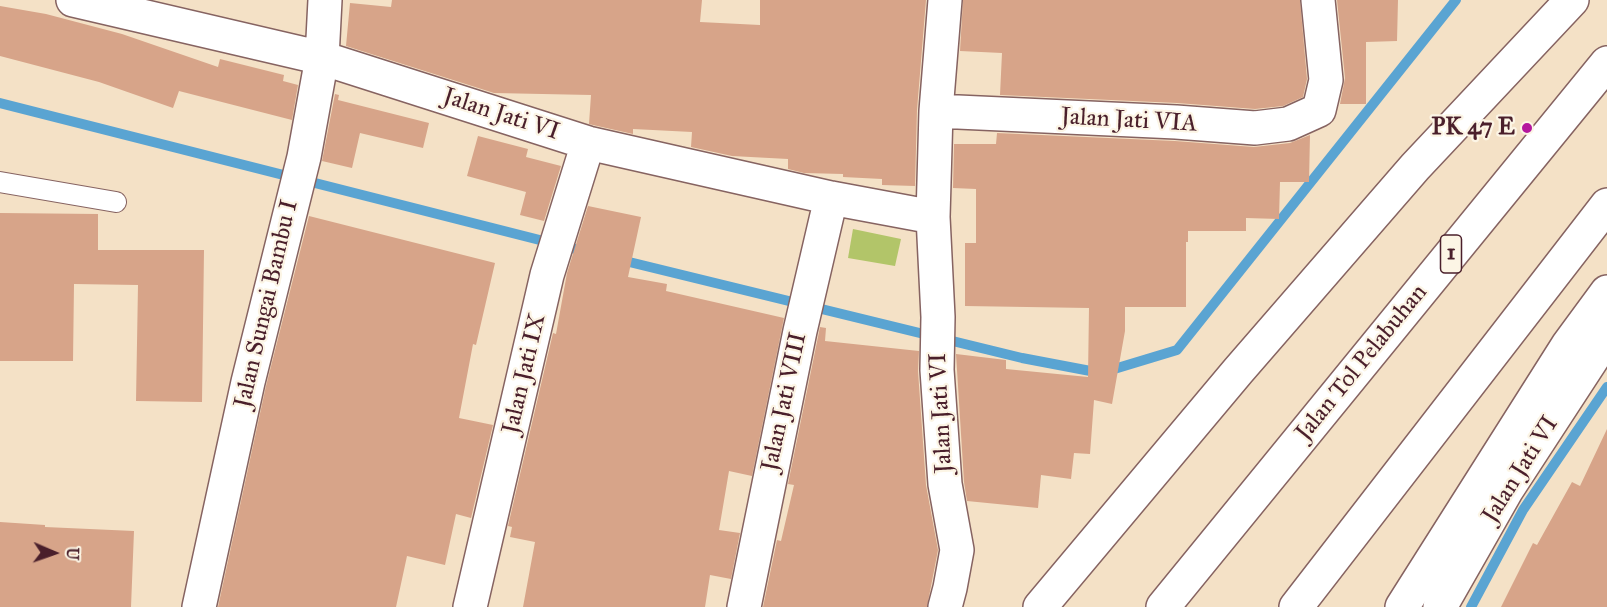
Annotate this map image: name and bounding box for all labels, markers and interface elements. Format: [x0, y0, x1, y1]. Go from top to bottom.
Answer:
street label: Jalan Jati VI [439, 83, 563, 147]
street label: Jalan Jati VIA [1060, 103, 1198, 139]
place label: PK 47 E [1432, 114, 1515, 142]
marker: PK 47 E [1520, 121, 1534, 135]
street label: Jalan Sungai Bambu I [229, 197, 305, 411]
road number: 1 [1440, 235, 1462, 273]
street label: Jalan Tol Pelabuhan [1290, 279, 1434, 447]
street label: Jalan Jati IX [497, 311, 553, 437]
street label: Jalan Jati VIII [756, 330, 814, 474]
street label: Jalan Jati VI [924, 352, 960, 474]
street label: Jalan Jati VI [1477, 411, 1565, 529]
north arrow [24, 523, 84, 583]
text: U [63, 547, 82, 560]

